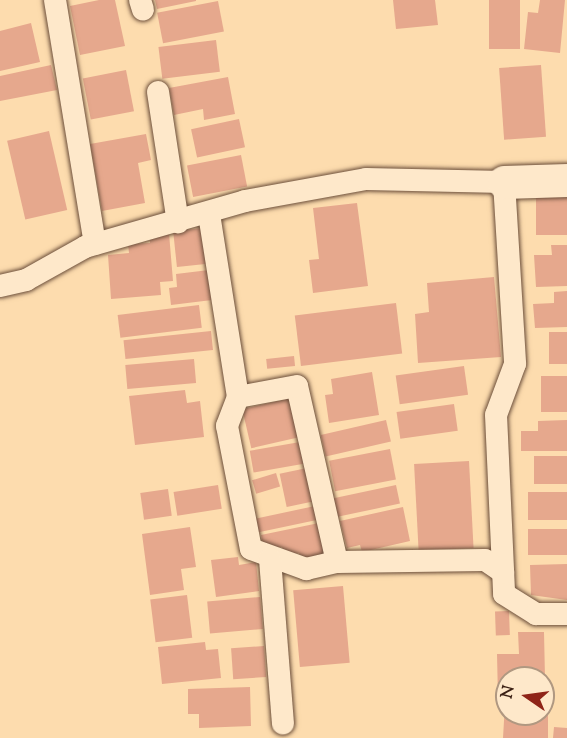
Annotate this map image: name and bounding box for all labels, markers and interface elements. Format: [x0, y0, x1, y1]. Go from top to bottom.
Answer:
north arrow [495, 666, 555, 726]
text: N [496, 683, 522, 701]

